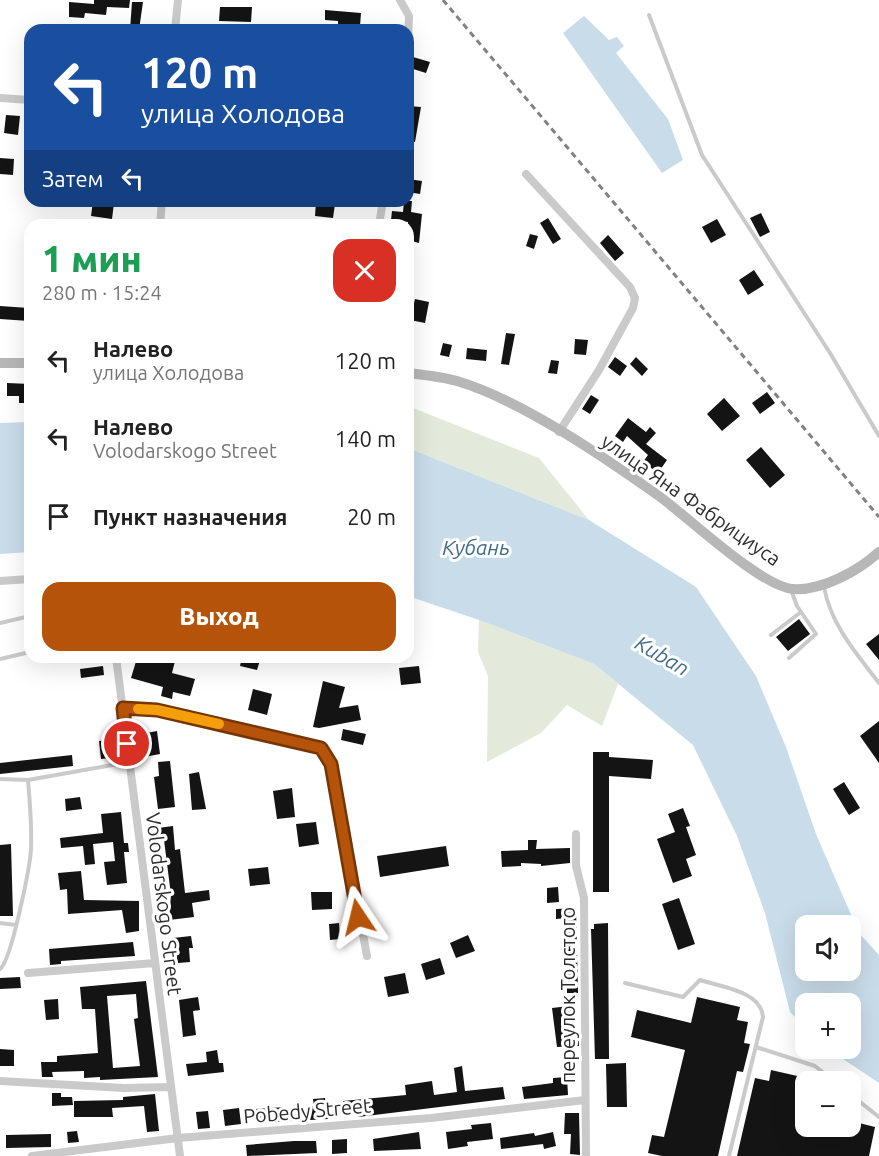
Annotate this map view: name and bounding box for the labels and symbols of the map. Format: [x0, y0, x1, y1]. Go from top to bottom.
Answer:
street label: улица Яна Фабрициуса [597, 429, 785, 570]
water label: Кубань [442, 535, 510, 559]
water label: Kuban [631, 630, 694, 680]
pin [101, 718, 152, 769]
street label: Volodarskogo Street [142, 811, 187, 997]
position arrow [326, 885, 390, 949]
street label: переулок Толстого [556, 907, 579, 1083]
street label: Pobedy Street [242, 1093, 372, 1128]

